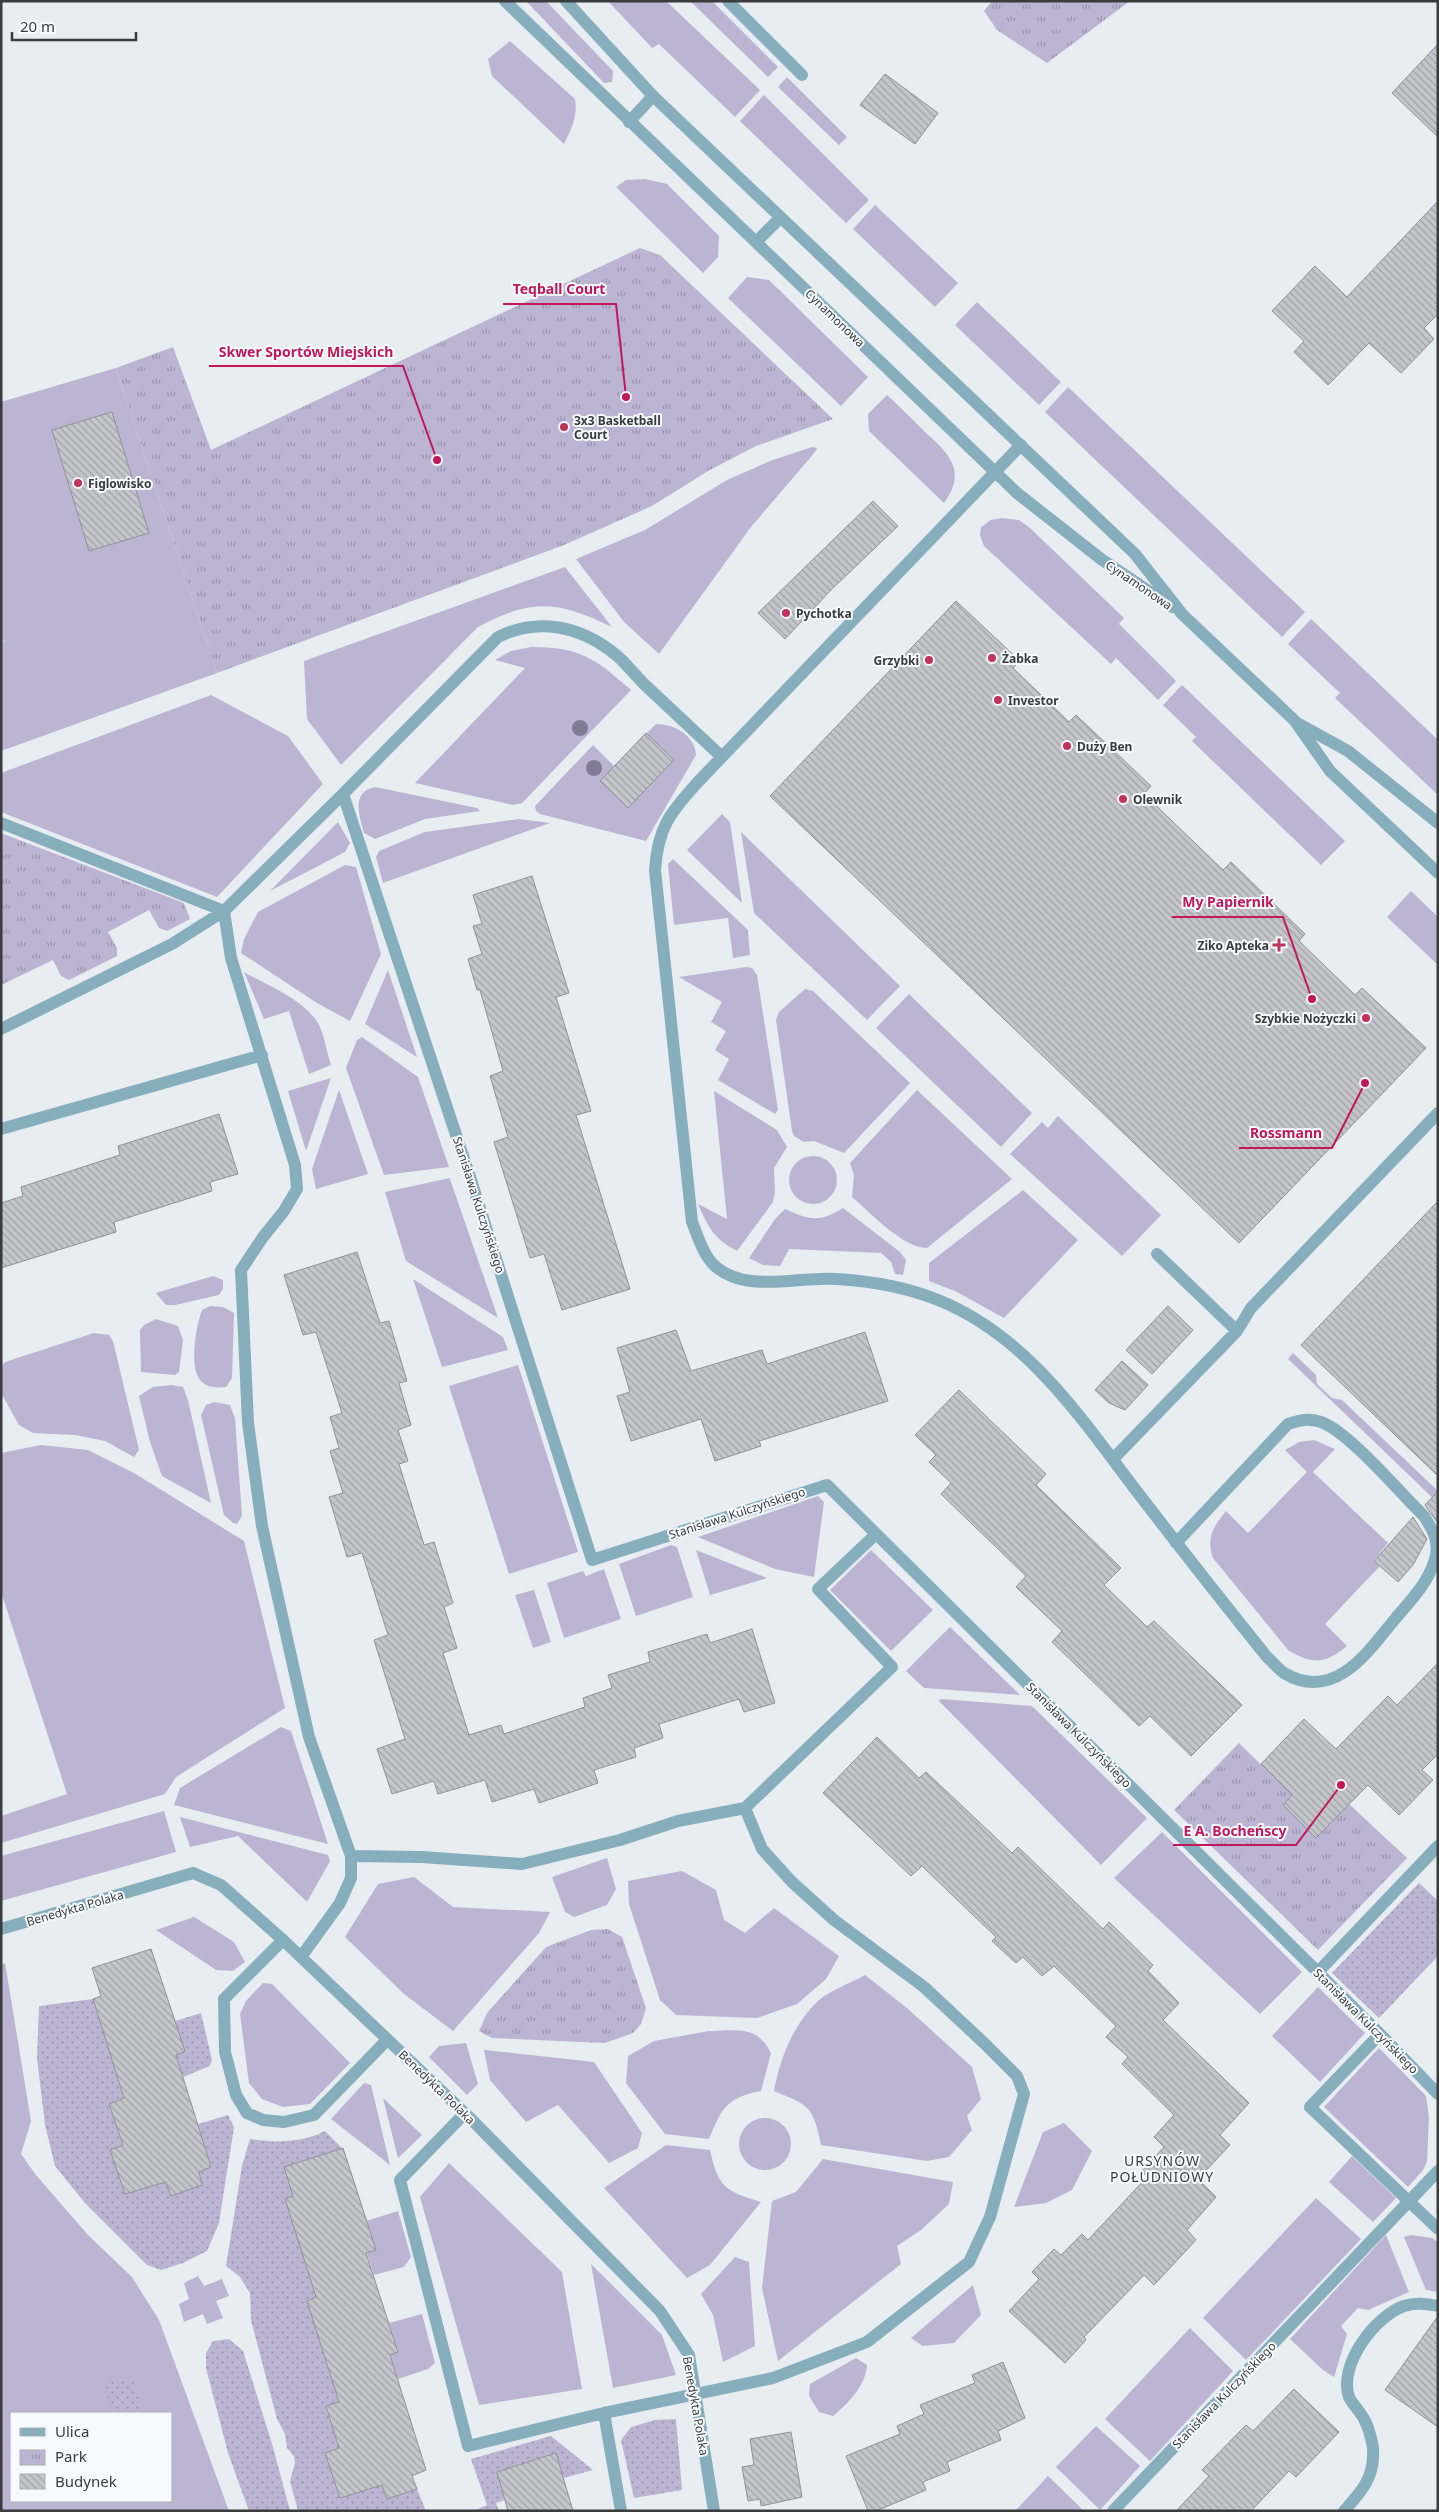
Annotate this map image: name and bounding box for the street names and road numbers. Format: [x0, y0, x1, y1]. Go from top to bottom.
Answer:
street label: Cynamonowa [801, 285, 869, 351]
street label: Cynamonowa [1102, 556, 1176, 614]
street label: Stanisława Kulczyńskiego [449, 1135, 509, 1275]
street label: Stanisława Kulczyńskiego [667, 1483, 807, 1543]
street label: Stanisława Kulczyńskiego [1023, 1679, 1135, 1791]
street label: Benedykta Polaka [24, 1886, 126, 1930]
street label: Stanisława Kulczyńskiego [1310, 1965, 1422, 2077]
street label: Benedykta Polaka [395, 2046, 479, 2128]
street label: Stanisława Kulczyńskiego [1168, 2338, 1280, 2452]
street label: Benedykta Polaka [679, 2355, 713, 2457]

